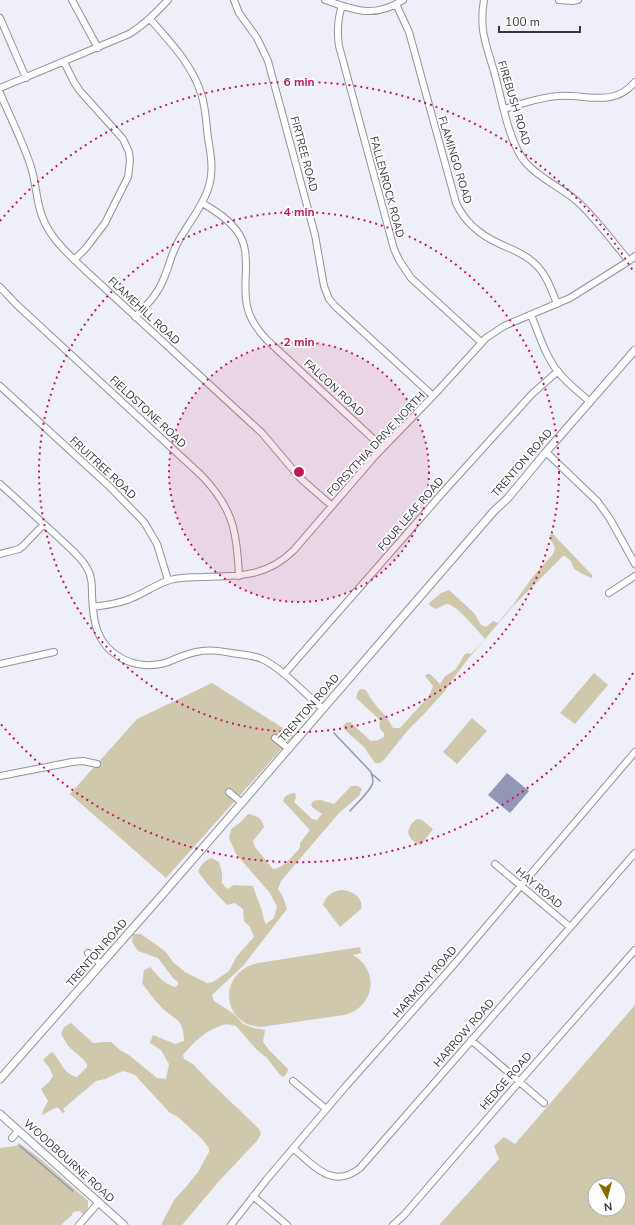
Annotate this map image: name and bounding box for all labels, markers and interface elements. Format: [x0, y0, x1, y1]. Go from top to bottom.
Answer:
scale bar [499, 8, 580, 34]
text: 100 m [505, 14, 540, 30]
street label: FIREBUSH ROAD [494, 59, 534, 147]
text: 6 min [283, 74, 315, 90]
street label: FLAMINGO ROAD [434, 114, 476, 206]
street label: FIRTREE ROAD [287, 115, 321, 193]
street label: FALLENROCK ROAD [366, 135, 408, 239]
text: 4 min [283, 204, 315, 220]
street label: FLAMEHILL ROAD [105, 274, 183, 348]
text: 2 min [283, 334, 315, 350]
street label: FALCON ROAD [301, 356, 367, 420]
street label: FIELDSTONE ROAD [106, 373, 190, 451]
street label: FORSYTHIA DRIVE NORTH [324, 389, 428, 499]
street label: TRENTON ROAD [488, 426, 556, 500]
street label: FRUITREE ROAD [67, 433, 139, 503]
centre of rings [292, 465, 306, 479]
street label: FOUR LEAF ROAD [375, 474, 447, 554]
street label: TRENTON ROAD [275, 671, 343, 745]
street label: HAY ROAD [512, 864, 566, 912]
street label: TRENTON ROAD [63, 916, 131, 990]
street label: HARMONY ROAD [390, 943, 460, 1021]
street label: HARROW ROAD [430, 996, 498, 1070]
street label: HEDGE ROAD [477, 1049, 535, 1113]
street label: WOODBOURNE ROAD [20, 1116, 118, 1206]
north arrow [587, 1177, 627, 1217]
text: N [603, 1198, 613, 1214]

